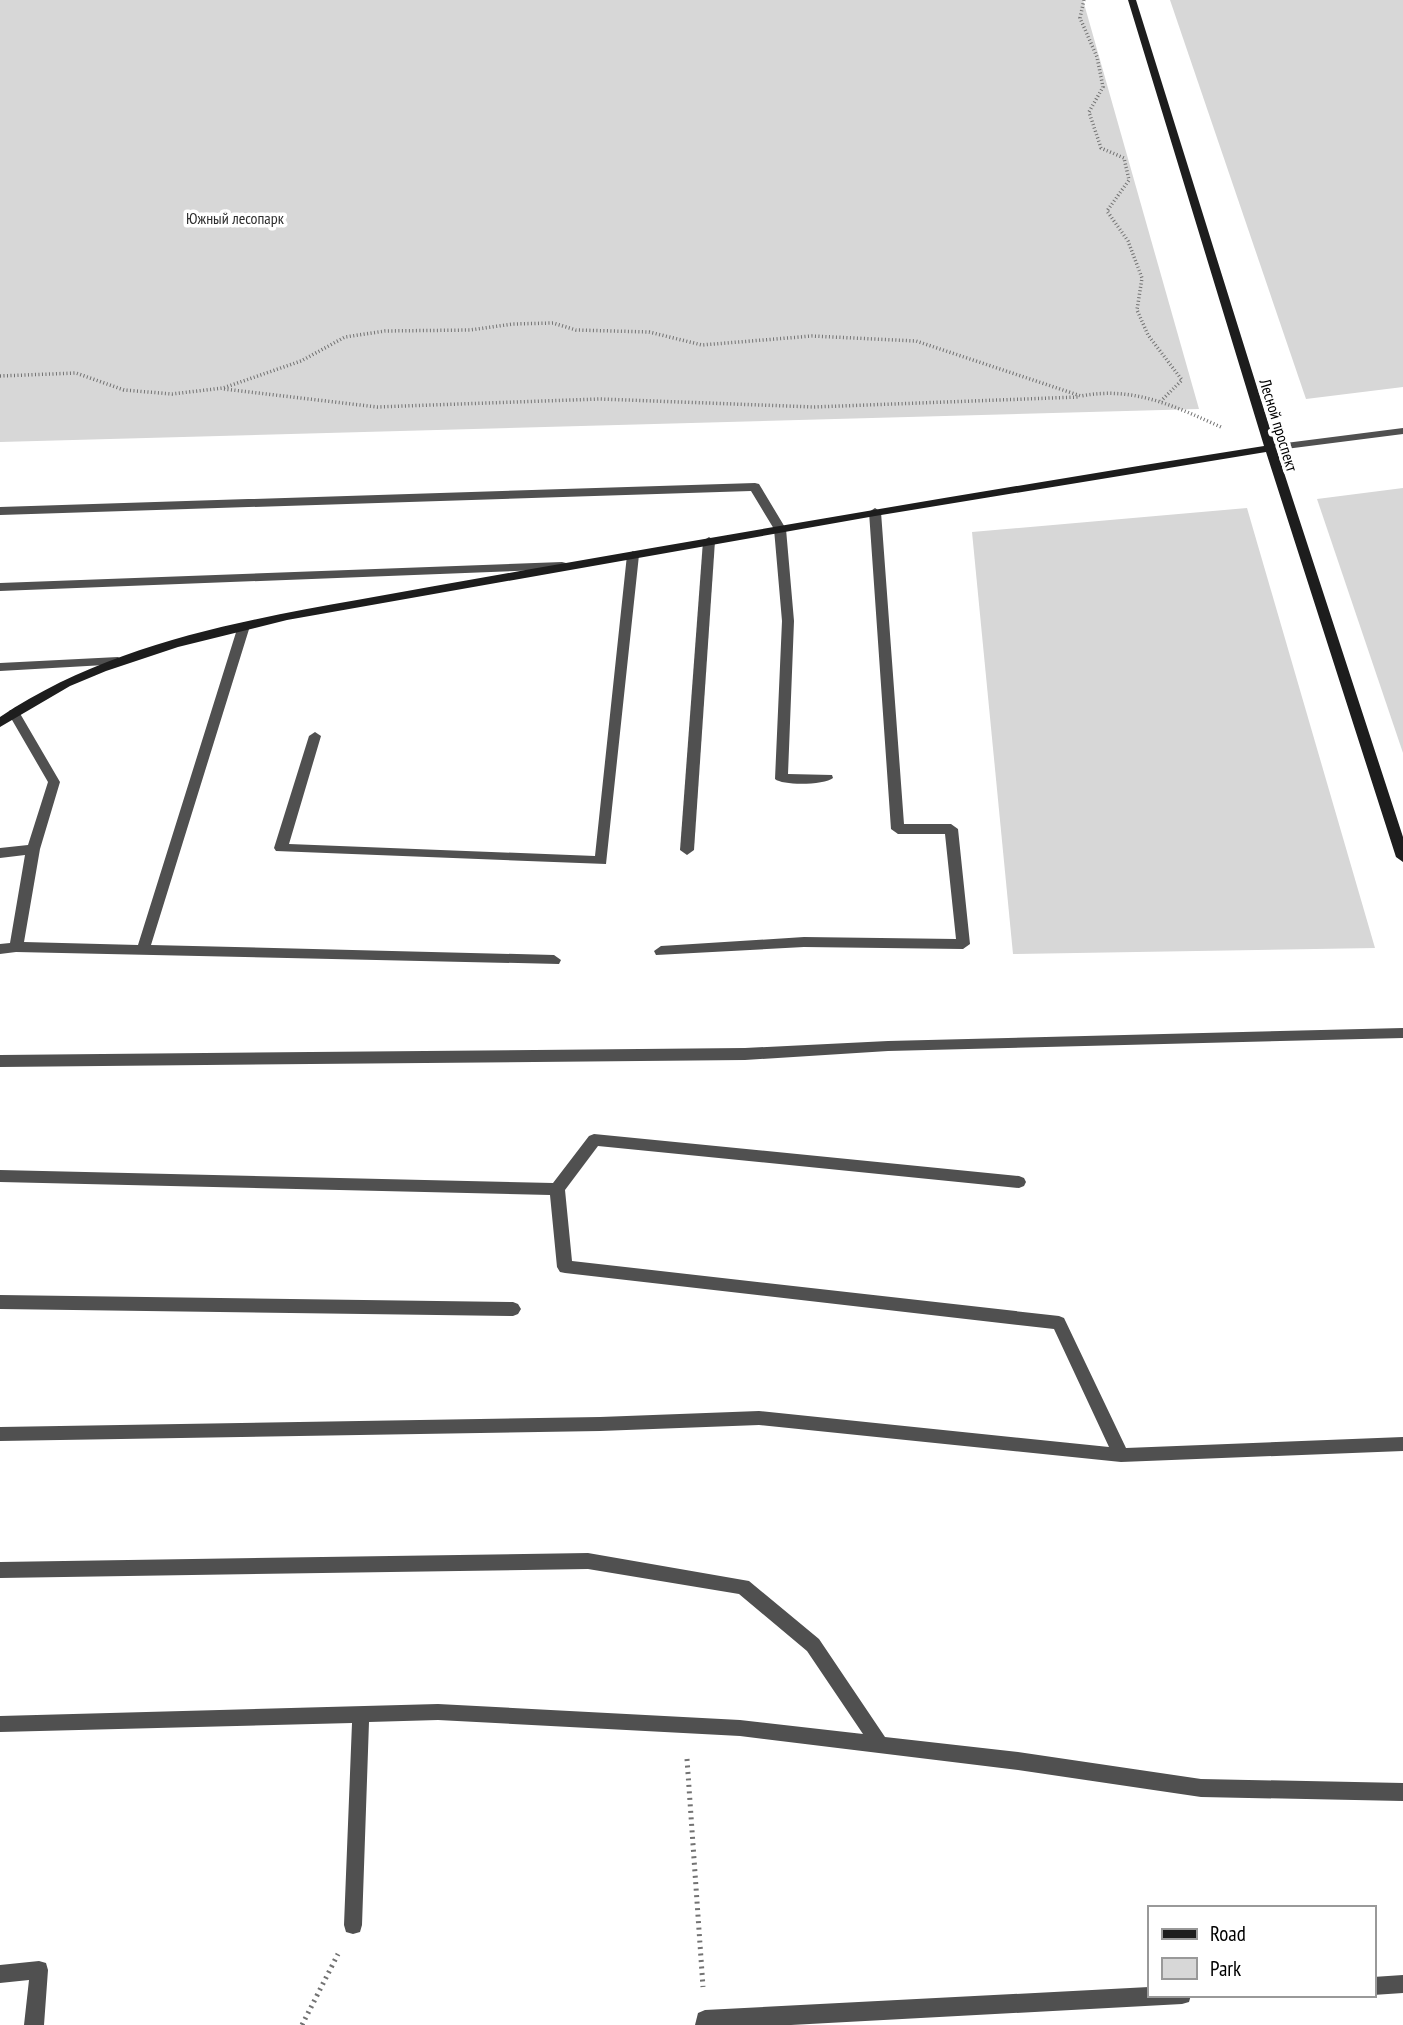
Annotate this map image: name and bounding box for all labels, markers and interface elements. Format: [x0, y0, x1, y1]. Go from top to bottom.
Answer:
park label: Южный лесопарк [186, 208, 285, 228]
street label: Лесной проспект [1255, 375, 1303, 475]
legend [1148, 1906, 1375, 1997]
text: Road [1210, 1920, 1246, 1947]
text: Park [1210, 1955, 1241, 1982]

